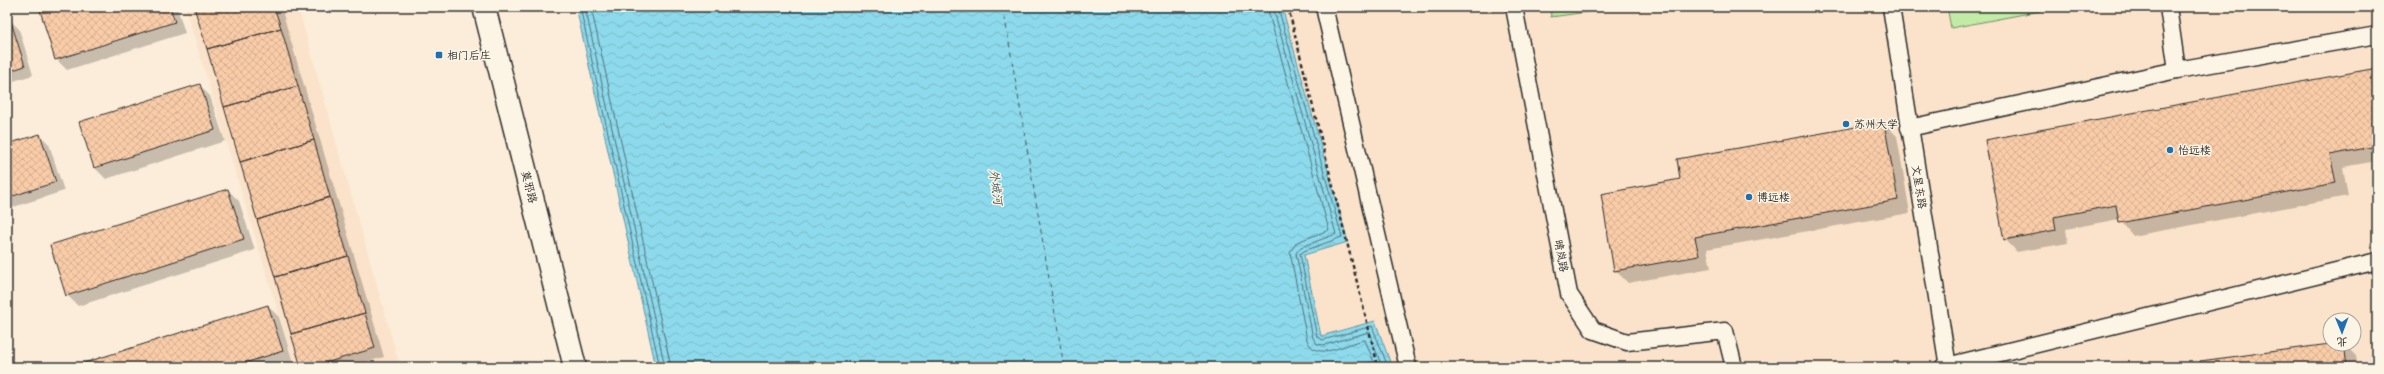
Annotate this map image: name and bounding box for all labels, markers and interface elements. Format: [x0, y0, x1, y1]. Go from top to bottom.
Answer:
place label: 相门后庄 [447, 48, 491, 63]
marker: 相门后庄 [434, 50, 444, 60]
place label: 苏州大学 [1854, 117, 1898, 132]
marker: 苏州大学 [1841, 119, 1851, 129]
place label: 怡远楼 [2178, 143, 2211, 158]
marker: 怡远楼 [2165, 145, 2175, 155]
street label: 文星东路 [1908, 164, 1930, 210]
water label: 外城河 [986, 168, 1007, 208]
street label: 莫邪路 [518, 169, 540, 205]
place label: 博远楼 [1757, 190, 1790, 205]
marker: 博远楼 [1744, 192, 1754, 202]
street label: 晴岚路 [1550, 238, 1572, 274]
north arrow [2322, 312, 2362, 352]
text: 北 [2337, 334, 2348, 349]

